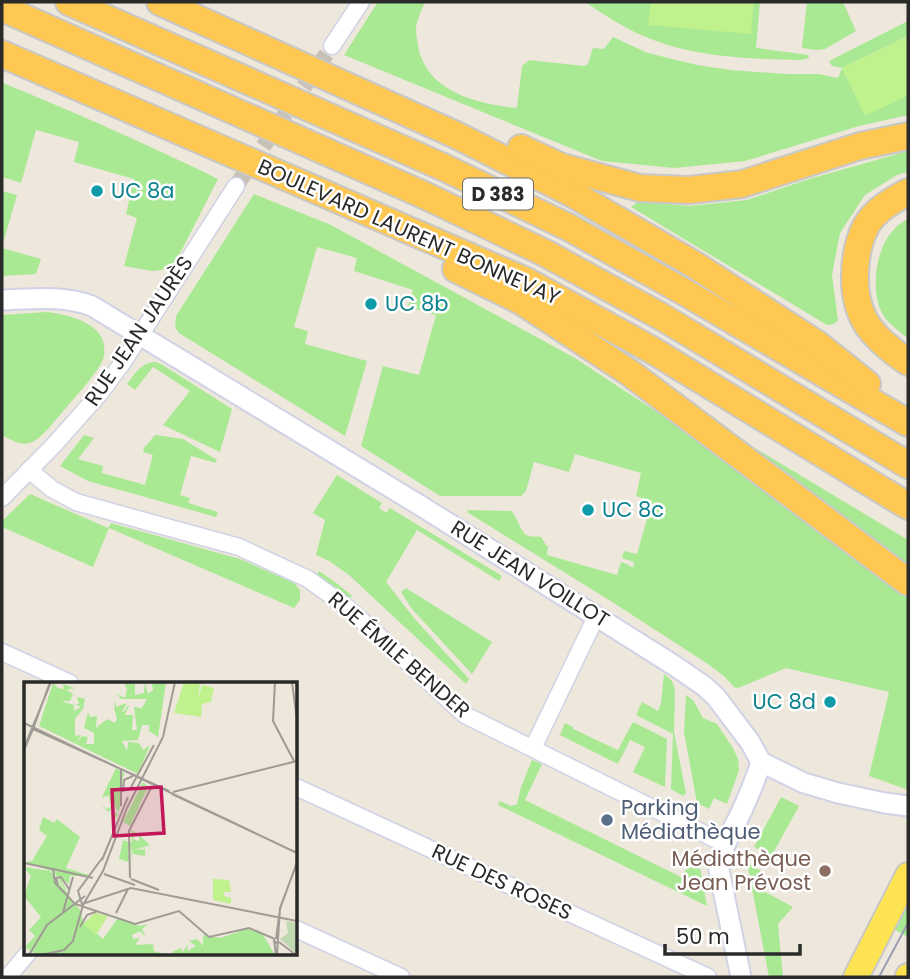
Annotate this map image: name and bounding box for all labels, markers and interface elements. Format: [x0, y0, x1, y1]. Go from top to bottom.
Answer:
street label: BOULEVARD LAURENT BONNEVAY [254, 152, 565, 311]
place label: UC 8a [111, 176, 174, 205]
road number: D 383 [463, 178, 533, 210]
marker: UC 8a [89, 183, 105, 199]
street label: RUE JEAN JAURÈS [78, 250, 200, 411]
place label: UC 8b [385, 289, 448, 318]
marker: UC 8b [363, 296, 379, 312]
place label: UC 8c [602, 495, 664, 524]
marker: UC 8c [580, 502, 596, 518]
street label: RUE JEAN VOILLOT [446, 513, 615, 634]
street label: RUE ÉMILE BENDER [322, 585, 477, 724]
inset map [24, 682, 298, 954]
place label: UC 8d [753, 687, 816, 716]
marker: UC 8d [822, 694, 838, 710]
place label: Parking Médiathèque [621, 793, 760, 846]
marker: Parking Médiathèque [599, 812, 615, 828]
street label: RUE DES ROSES [427, 836, 577, 927]
place label: Médiathèque Jean Prévost [672, 844, 811, 897]
marker: Médiathèque Jean Prévost [817, 863, 833, 879]
scale bar [665, 912, 800, 956]
text: 50 m [676, 922, 730, 951]

